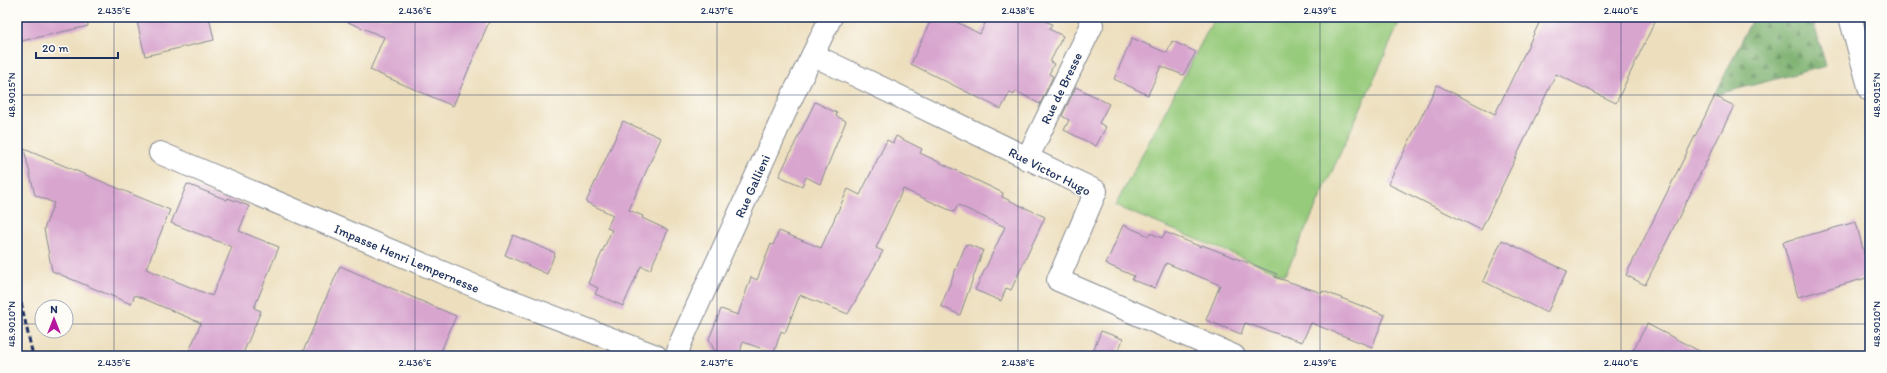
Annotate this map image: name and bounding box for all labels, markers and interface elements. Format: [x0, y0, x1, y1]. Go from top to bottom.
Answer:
text: 2.435°E [98, 4, 131, 17]
text: 2.436°E [399, 4, 432, 17]
text: 2.437°E [701, 4, 734, 17]
text: 2.438°E [1001, 4, 1035, 17]
text: 2.439°E [1304, 4, 1337, 17]
text: 2.440°E [1604, 4, 1639, 17]
scale bar [36, 34, 118, 60]
text: 20 m [42, 41, 69, 55]
street label: Rue de Bresse [1038, 50, 1085, 126]
text: 48.9015°N [5, 72, 18, 117]
text: 48.9015°N [1870, 72, 1883, 117]
street label: Rue Victor Hugo [1006, 144, 1094, 199]
street label: Rue Gallieni [732, 152, 773, 220]
street label: Impasse Henri Lempernesse [332, 221, 482, 296]
north arrow [34, 299, 74, 339]
text: 48.9010°N [5, 301, 18, 347]
text: 48.9010°N [1870, 301, 1883, 347]
text: N [50, 303, 58, 316]
text: 2.435°E [98, 356, 131, 369]
text: 2.436°E [399, 356, 432, 369]
text: 2.437°E [701, 356, 734, 369]
text: 2.438°E [1001, 356, 1035, 369]
text: 2.439°E [1304, 356, 1337, 369]
text: 2.440°E [1604, 356, 1639, 369]

